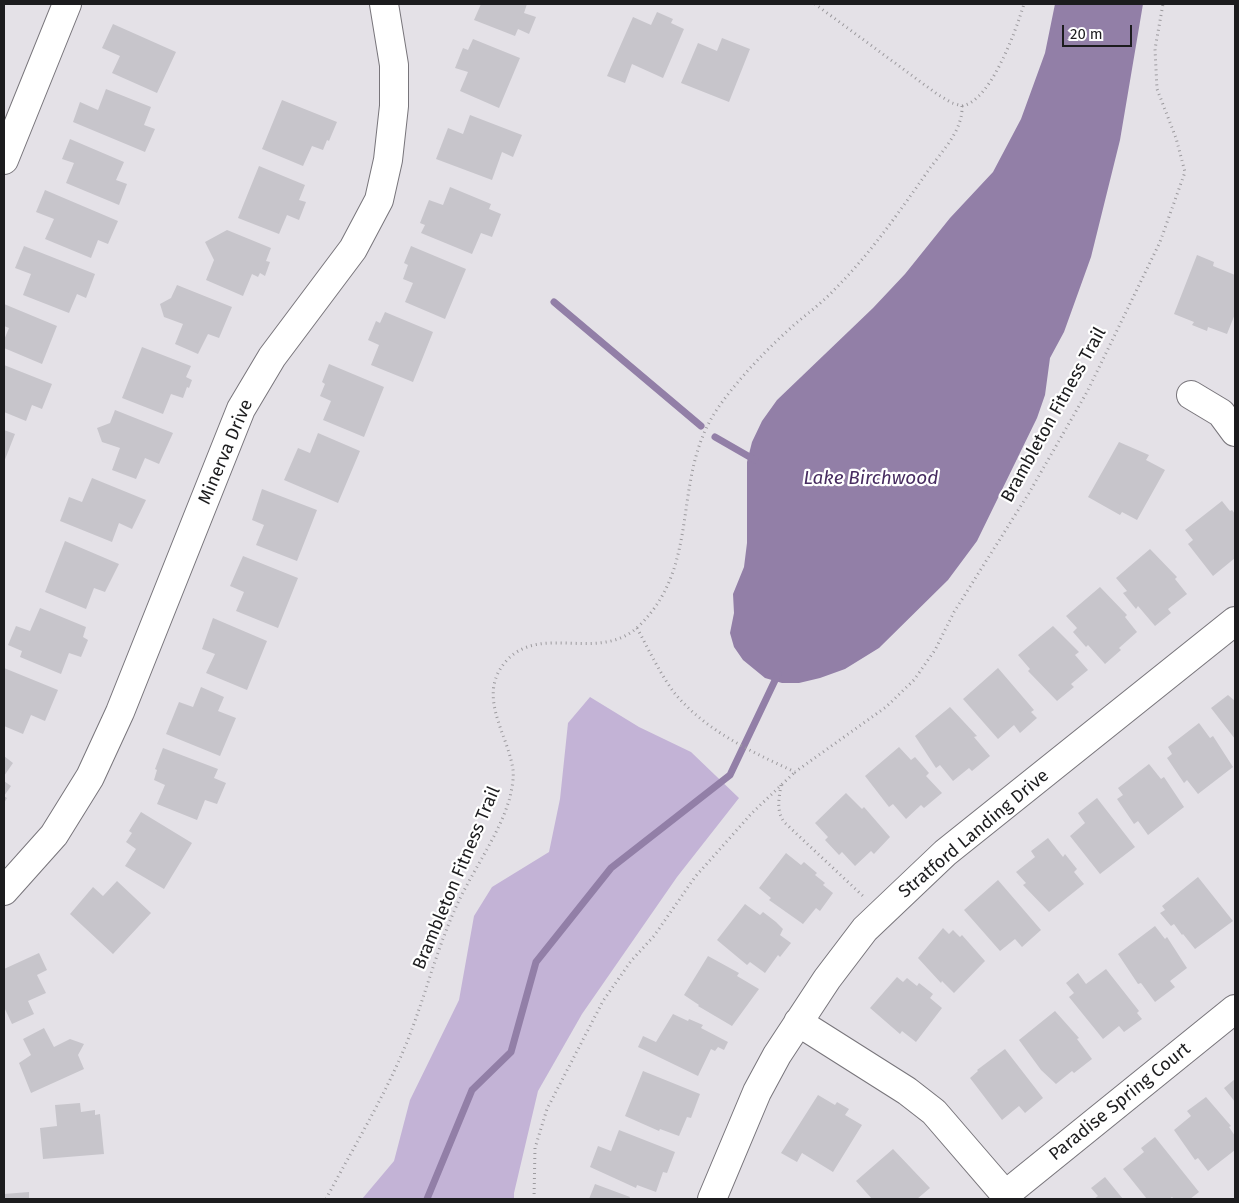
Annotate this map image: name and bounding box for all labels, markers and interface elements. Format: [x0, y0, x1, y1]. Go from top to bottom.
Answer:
scale bar [1064, 15, 1134, 47]
text: 20 m [1070, 25, 1103, 43]
street label: Brambleton Fitness Trail [997, 324, 1111, 506]
street label: Minerva Drive [194, 396, 258, 508]
water label: Lake Birchwood [804, 468, 938, 490]
street label: Stratford Landing Drive [895, 765, 1053, 903]
street label: Brambleton Fitness Trail [409, 783, 505, 973]
street label: Paradise Spring Court [1045, 1038, 1195, 1166]

